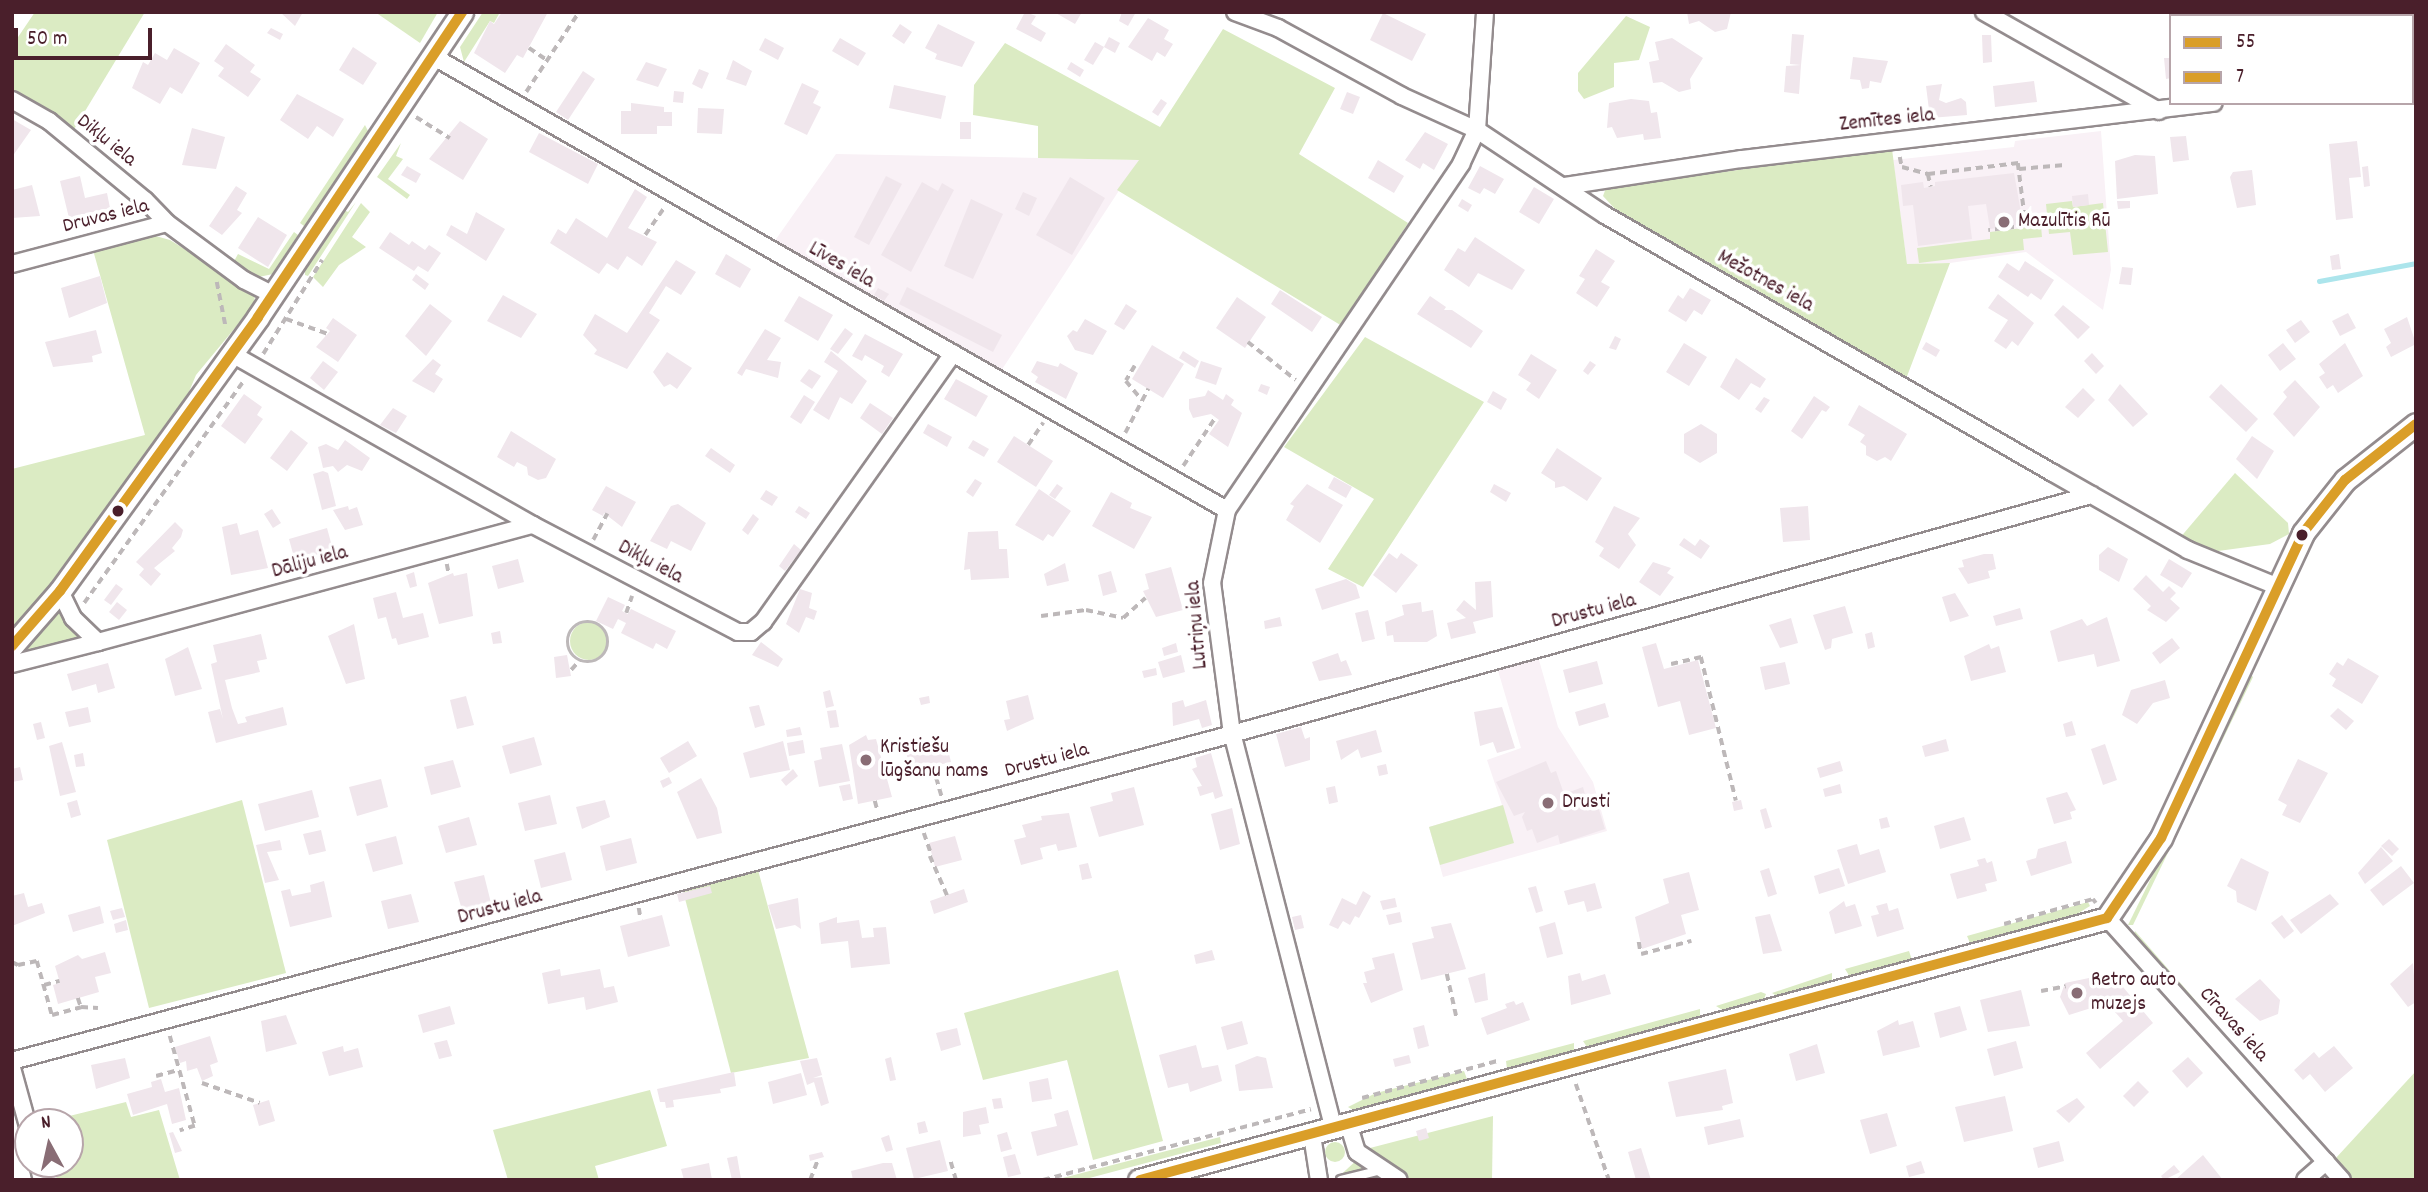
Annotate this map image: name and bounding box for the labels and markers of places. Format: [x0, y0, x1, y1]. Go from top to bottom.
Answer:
place label: Mazulītis Rū [2018, 209, 2111, 235]
marker: Mazulītis Rū [1996, 214, 2012, 230]
unlabelled marker [111, 504, 125, 518]
unlabelled marker [2295, 528, 2309, 542]
place label: Kristiešu lūgšanu nams [880, 735, 989, 785]
marker: Kristiešu lūgšanu nams [858, 752, 874, 768]
place label: Drusti [1562, 790, 1610, 816]
marker: Drusti [1540, 795, 1556, 811]
place label: Retro auto muzejs [2091, 968, 2176, 1018]
marker: Retro auto muzejs [2069, 985, 2085, 1001]

